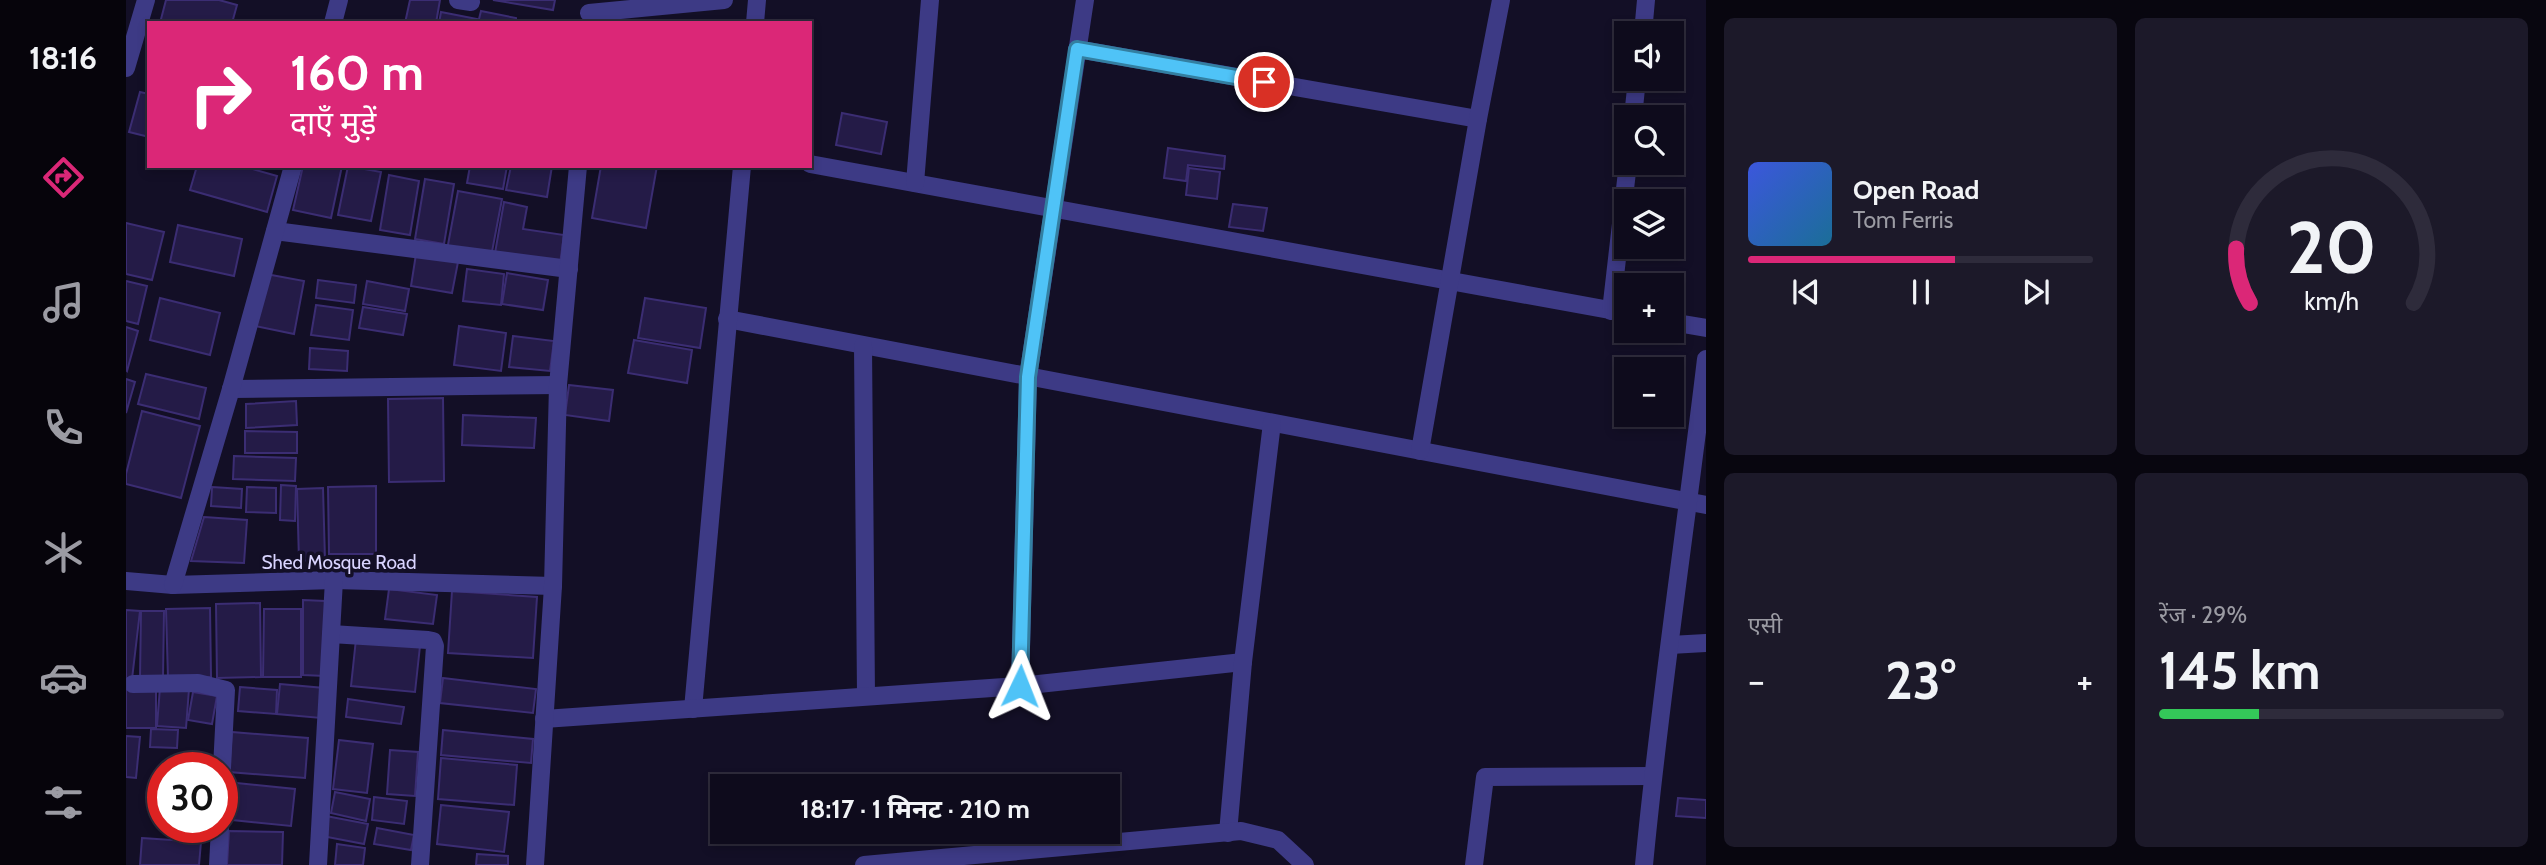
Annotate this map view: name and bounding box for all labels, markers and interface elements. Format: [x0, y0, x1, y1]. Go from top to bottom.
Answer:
map controls [1614, 21, 1684, 427]
button: sound [1614, 21, 1684, 91]
text: 18:16 [29, 38, 97, 77]
text: 160 m [290, 43, 424, 102]
icon: right [175, 49, 266, 140]
pin [1234, 52, 1294, 112]
icon: arrive [1245, 63, 1283, 101]
text: दाएँ मुड़ें [290, 103, 376, 142]
button: search [1614, 105, 1684, 175]
icon: directions [39, 153, 88, 202]
text: Open Road [1853, 174, 1979, 206]
button: layers [1614, 189, 1684, 259]
text: 20 [2287, 203, 2376, 291]
text: Tom Ferris [1853, 206, 1953, 234]
button: + [1614, 273, 1684, 343]
icon: previous [1787, 273, 1825, 311]
icon: pause [1902, 273, 1940, 311]
icon: next [2017, 273, 2055, 311]
icon: music [39, 278, 88, 327]
text: km/h [2304, 286, 2359, 316]
button: − [1614, 357, 1684, 427]
icon: phone [39, 403, 88, 452]
icon: climate [39, 528, 88, 577]
street label: Shed Mosque Road [261, 551, 417, 574]
text: रेंज · 29% [2159, 601, 2247, 629]
text: एसी [1748, 611, 1782, 639]
text: 145 km [2159, 639, 2321, 702]
position arrow [983, 649, 1057, 723]
text: 23° [1885, 649, 1956, 712]
icon: car [39, 653, 88, 702]
text: − [1748, 657, 1765, 704]
text: + [2076, 657, 2093, 704]
speed limit sign: 30 [147, 752, 238, 843]
icon: filters [39, 778, 88, 827]
text: 18:17 · 1 मिनट · 210 m [800, 793, 1030, 825]

